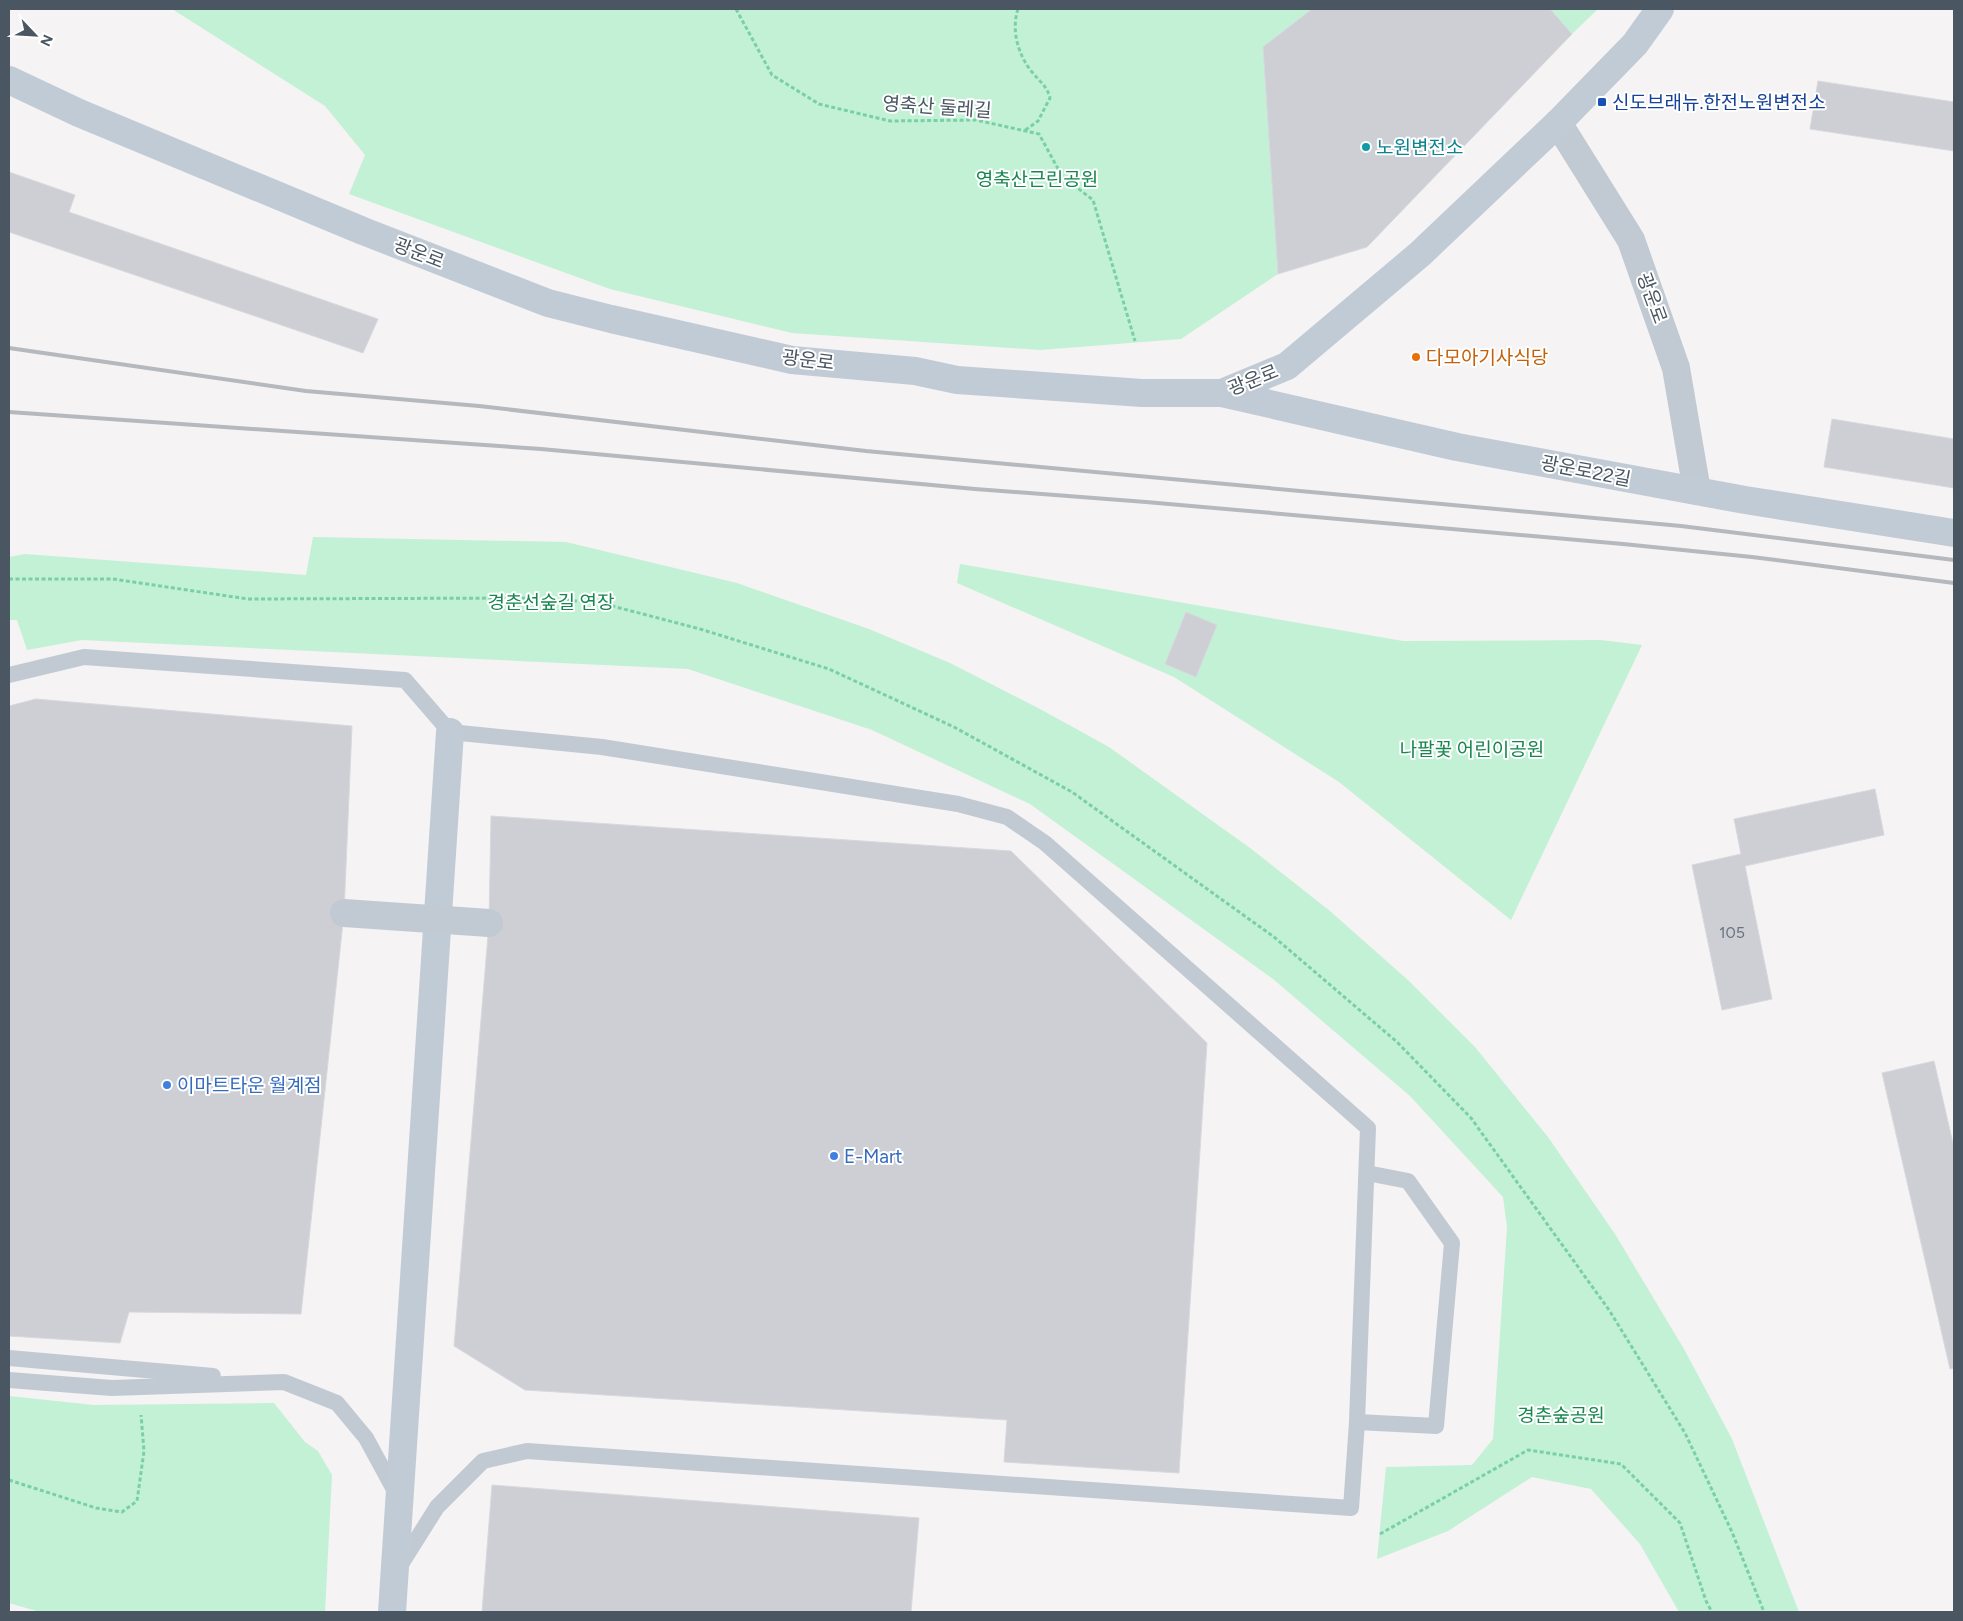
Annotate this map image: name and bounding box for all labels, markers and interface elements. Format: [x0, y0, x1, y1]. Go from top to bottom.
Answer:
north arrow [10, 10, 60, 60]
text: N [36, 32, 56, 49]
place label: 신도브래뉴.한전노원변전소 [1612, 91, 1826, 114]
street label: 영축산 둘레길 [882, 92, 992, 122]
marker: 신도브래뉴.한전노원변전소 [1596, 96, 1608, 108]
place label: 노원변전소 [1376, 136, 1463, 159]
marker: 노원변전소 [1360, 141, 1372, 153]
park label: 영축산근린공원 [976, 168, 1098, 191]
street label: 광운로 [390, 233, 448, 273]
street label: 광운로 [1632, 269, 1672, 327]
street label: 광운로 [781, 345, 835, 375]
place label: 다모아기사식당 [1426, 346, 1548, 369]
marker: 다모아기사식당 [1410, 351, 1422, 363]
street label: 광운로 [1224, 360, 1282, 400]
street label: 광운로22길 [1539, 451, 1633, 491]
park label: 경춘선숲길 연장 [487, 591, 615, 614]
park label: 나팔꽃 어린이공원 [1400, 738, 1544, 761]
house number: 105 [1719, 923, 1745, 942]
place label: 이마트타운 월계점 [177, 1074, 322, 1097]
marker: 이마트타운 월계점 [161, 1079, 173, 1091]
place label: E-Mart [844, 1145, 903, 1168]
marker: E-Mart [828, 1150, 840, 1162]
park label: 경춘숲공원 [1517, 1404, 1605, 1427]

